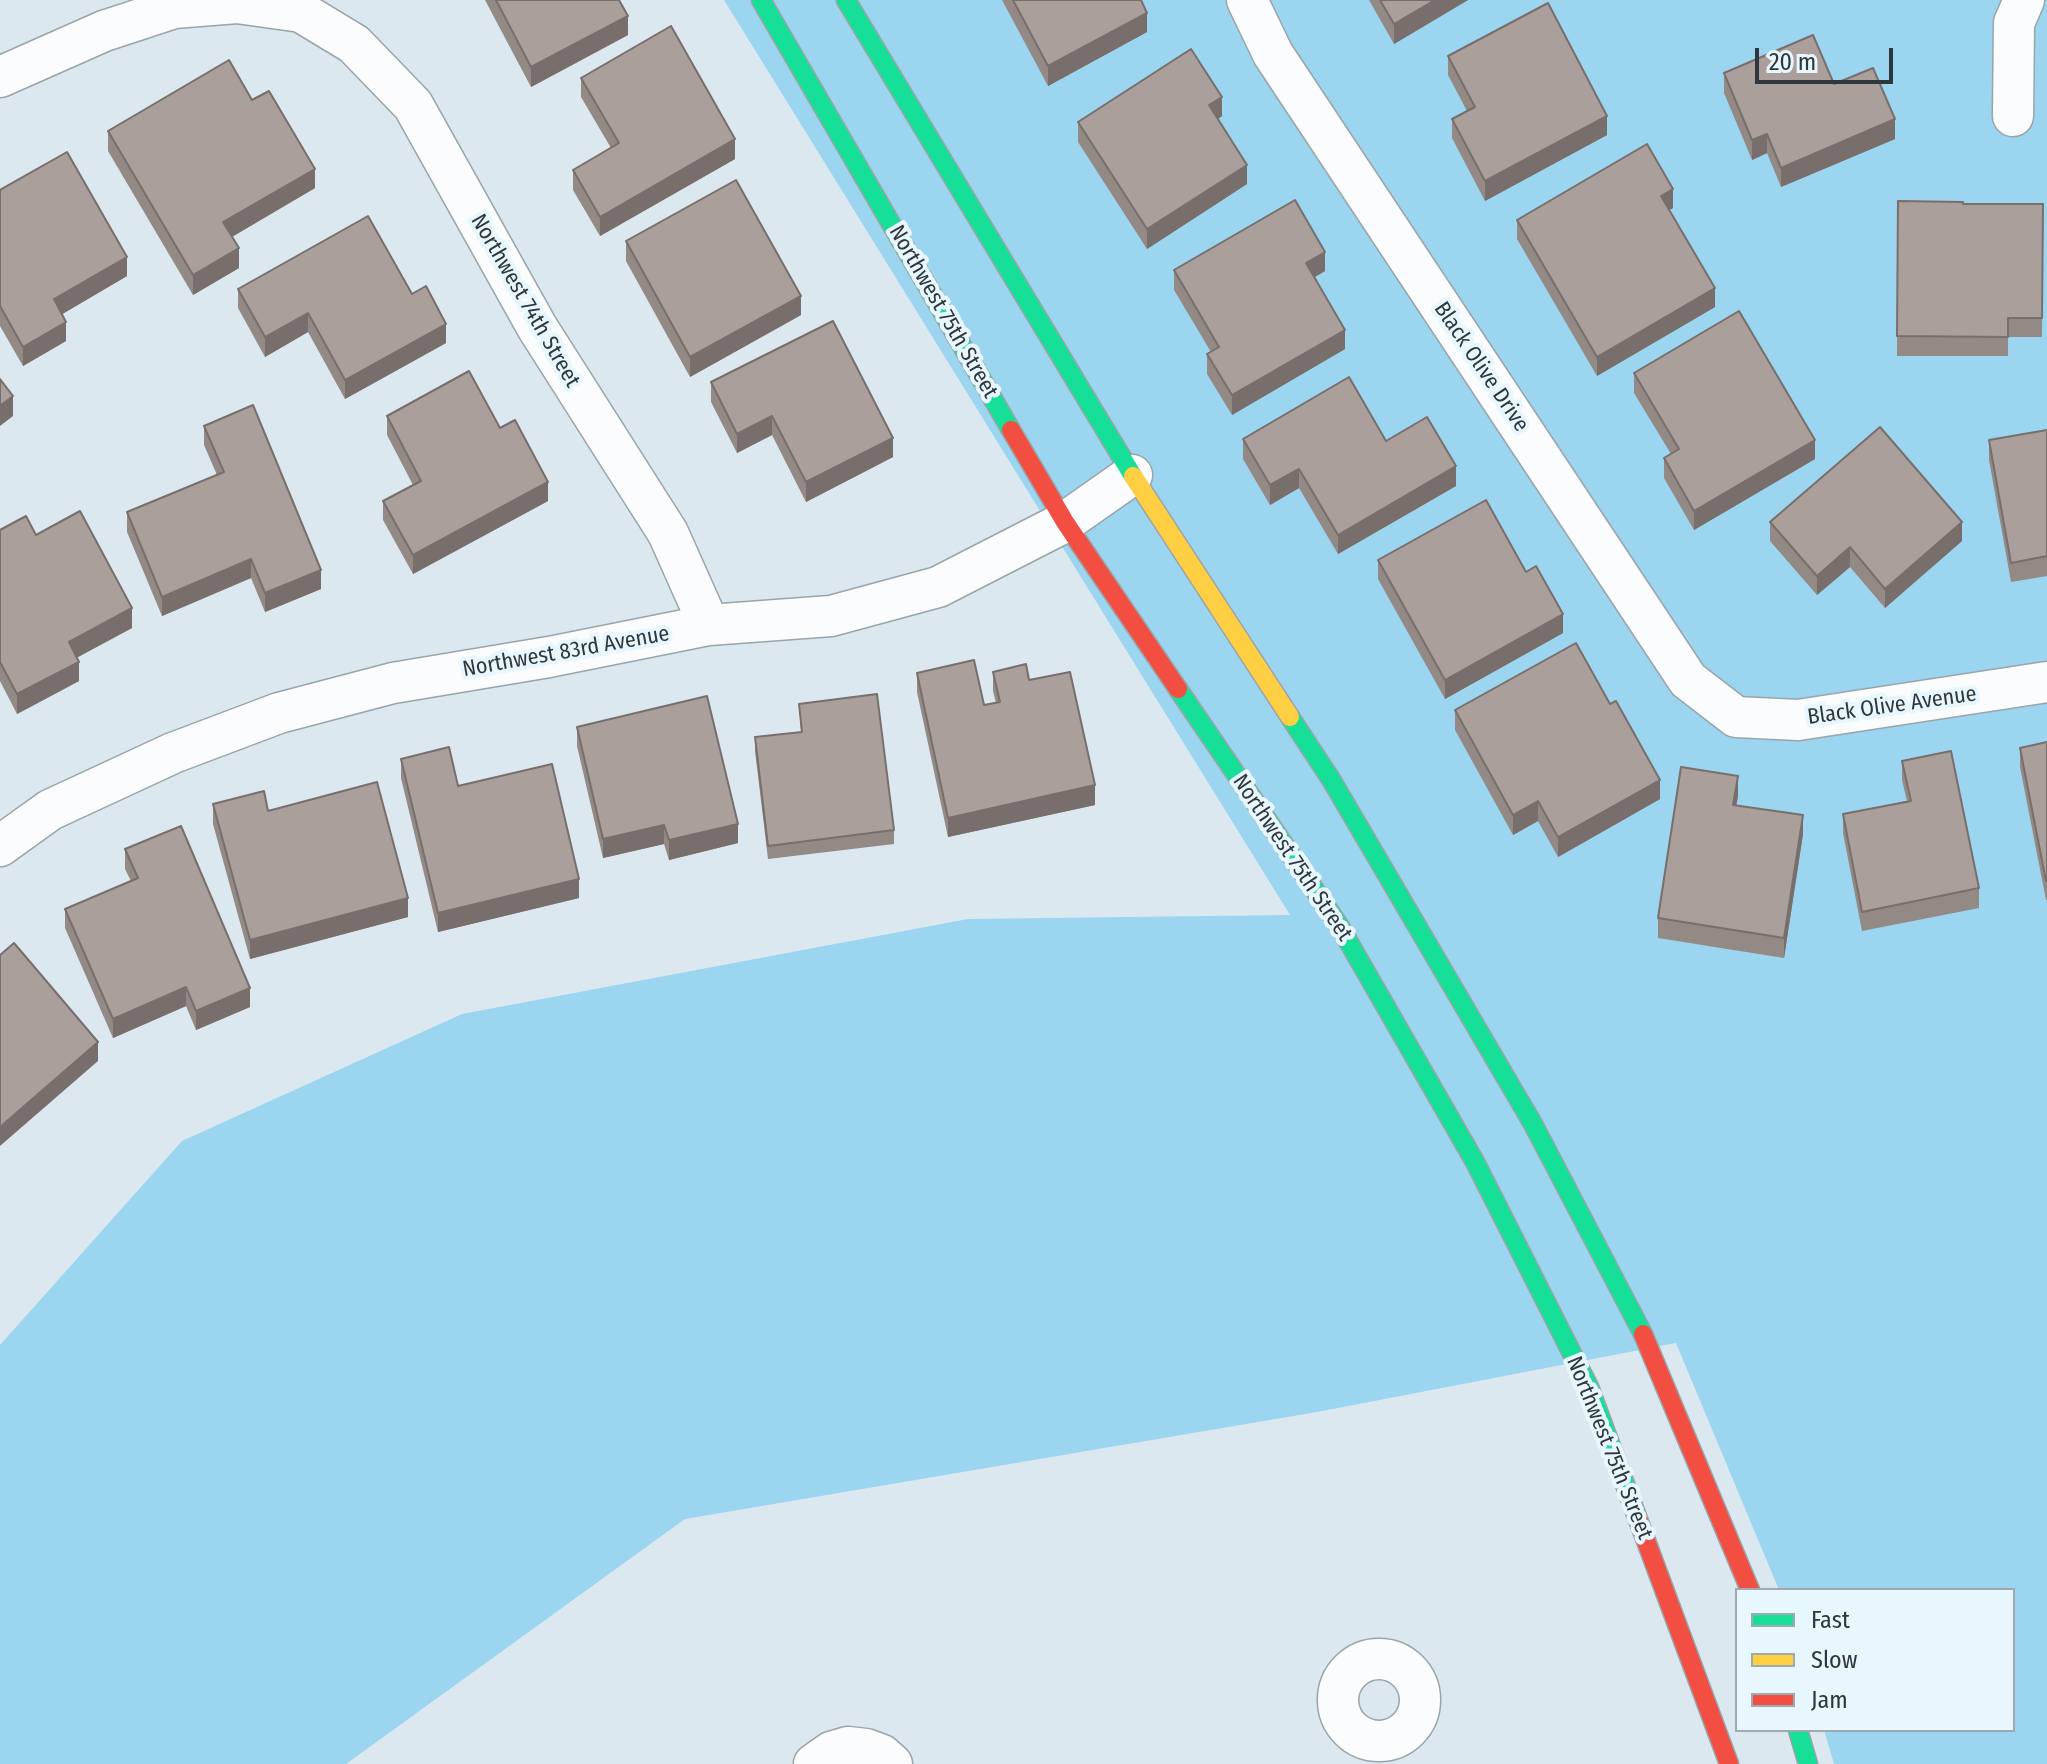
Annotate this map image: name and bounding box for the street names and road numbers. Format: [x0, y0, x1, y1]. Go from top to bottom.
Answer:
street label: Northwest 74th Street [465, 210, 585, 392]
street label: Northwest 75th Street [883, 221, 1003, 403]
street label: Black Olive Drive [1428, 297, 1534, 437]
street label: Northwest 83rd Avenue [461, 621, 671, 683]
street label: Black Olive Avenue [1806, 681, 1978, 731]
street label: Northwest 75th Street [1227, 770, 1357, 946]
street label: Northwest 75th Street [1560, 1353, 1658, 1543]

